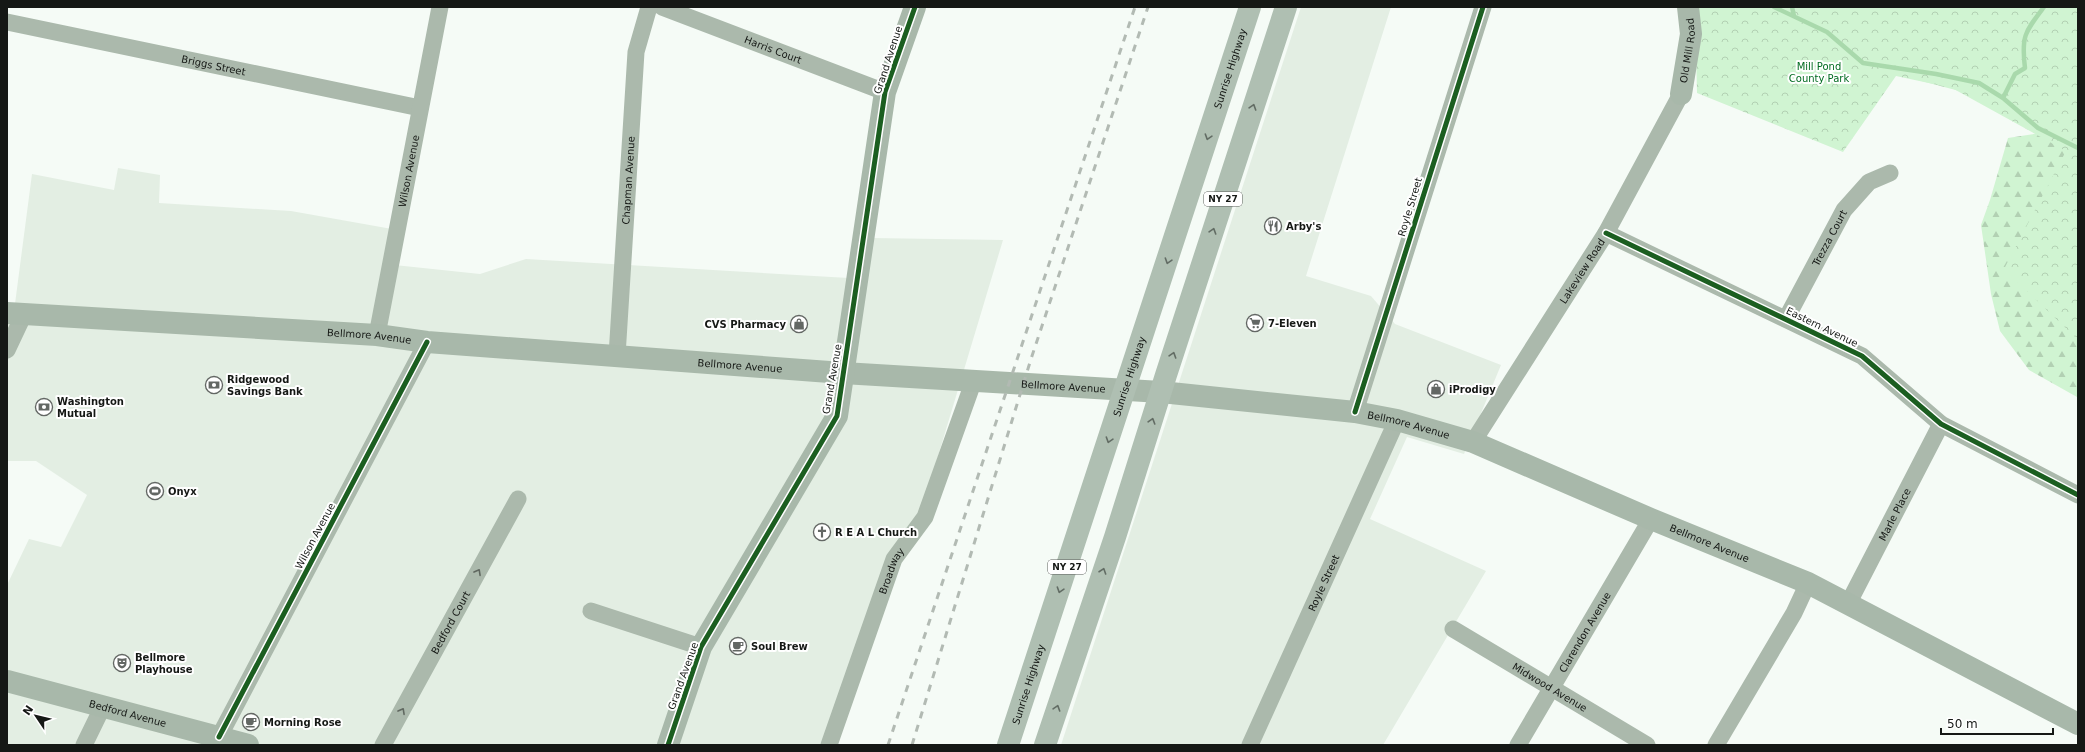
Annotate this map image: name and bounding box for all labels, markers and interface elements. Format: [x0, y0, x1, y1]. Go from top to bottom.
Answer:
street label: Old Mill Road [1677, 18, 1697, 84]
street label: Grand Avenue [872, 25, 904, 95]
street label: Sunrise Highway [1212, 27, 1248, 110]
street label: Harris Court [743, 33, 803, 65]
street label: Briggs Street [180, 53, 247, 77]
park label: Mill Pond County Park [1789, 61, 1849, 84]
one-way arrow [1249, 104, 1257, 111]
street label: Wilson Avenue [396, 134, 421, 208]
one-way arrow [1204, 134, 1213, 141]
street label: Chapman Avenue [620, 136, 636, 225]
street label: Royle Street [1396, 176, 1424, 238]
road number: NY 27 [1204, 192, 1242, 206]
street label: Trezza Court [1809, 208, 1849, 269]
restaurant icon: Arby's [1263, 216, 1283, 236]
place label: Arby's [1286, 221, 1321, 232]
one-way arrow [1208, 228, 1217, 235]
street label: Lakeview Road [1557, 236, 1607, 305]
one-way arrow [1164, 257, 1173, 264]
street label: Eastern Avenue [1784, 305, 1860, 349]
supermarket icon: 7-Eleven [1245, 313, 1265, 333]
shop icon: CVS Pharmacy [789, 314, 809, 334]
place label: 7-Eleven [1268, 318, 1317, 329]
place label: CVS Pharmacy [704, 319, 786, 330]
street label: Bellmore Avenue [327, 327, 412, 345]
street label: Sunrise Highway [1111, 335, 1147, 418]
street label: Grand Avenue [820, 343, 844, 415]
one-way arrow [1168, 351, 1176, 358]
street label: Bellmore Avenue [697, 357, 783, 374]
place label: Ridgewood Savings Bank [227, 374, 303, 397]
bank icon: Ridgewood Savings Bank [204, 375, 224, 395]
street label: Bellmore Avenue [1021, 378, 1106, 394]
shop icon: iProdigy [1426, 379, 1446, 399]
place label: iProdigy [1449, 384, 1496, 395]
place label: Washington Mutual [57, 396, 124, 419]
bank icon: Washington Mutual [34, 397, 54, 417]
street label: Bellmore Avenue [1366, 409, 1451, 441]
one-way arrow [1147, 418, 1155, 425]
one-way arrow [1106, 436, 1114, 443]
sports icon: Onyx [145, 481, 165, 501]
place label: Onyx [168, 486, 197, 497]
street label: Marle Place [1876, 486, 1912, 542]
street label: Wilson Avenue [293, 501, 337, 571]
church icon: R E A L Church [812, 522, 832, 542]
street label: Bellmore Avenue [1668, 522, 1751, 564]
place label: R E A L Church [835, 527, 917, 538]
street label: Broadway [877, 545, 906, 596]
street label: Royle Street [1306, 553, 1341, 613]
road number: NY 27 [1048, 560, 1086, 574]
one-way arrow [1099, 568, 1107, 575]
one-way arrow [473, 569, 481, 576]
one-way arrow [1056, 586, 1065, 593]
street label: Bedford Court [429, 589, 472, 656]
street label: Clarendon Avenue [1556, 590, 1612, 674]
cafe icon: Soul Brew [728, 636, 748, 656]
street label: Grand Avenue [666, 641, 700, 711]
place label: Soul Brew [751, 641, 808, 652]
street label: Sunrise Highway [1010, 643, 1046, 726]
place label: Bellmore Playhouse [135, 652, 193, 675]
theatre icon: Bellmore Playhouse [112, 653, 132, 673]
street label: Midwood Avenue [1511, 660, 1589, 714]
north arrow [16, 696, 56, 736]
street label: Bedford Avenue [88, 698, 168, 729]
text: N [20, 703, 36, 718]
one-way arrow [1053, 705, 1061, 712]
one-way arrow [397, 708, 405, 715]
scale bar [1941, 710, 2053, 736]
cafe icon: Morning Rose [241, 712, 261, 732]
place label: Morning Rose [264, 717, 342, 728]
text: 50 m [1947, 717, 1978, 731]

